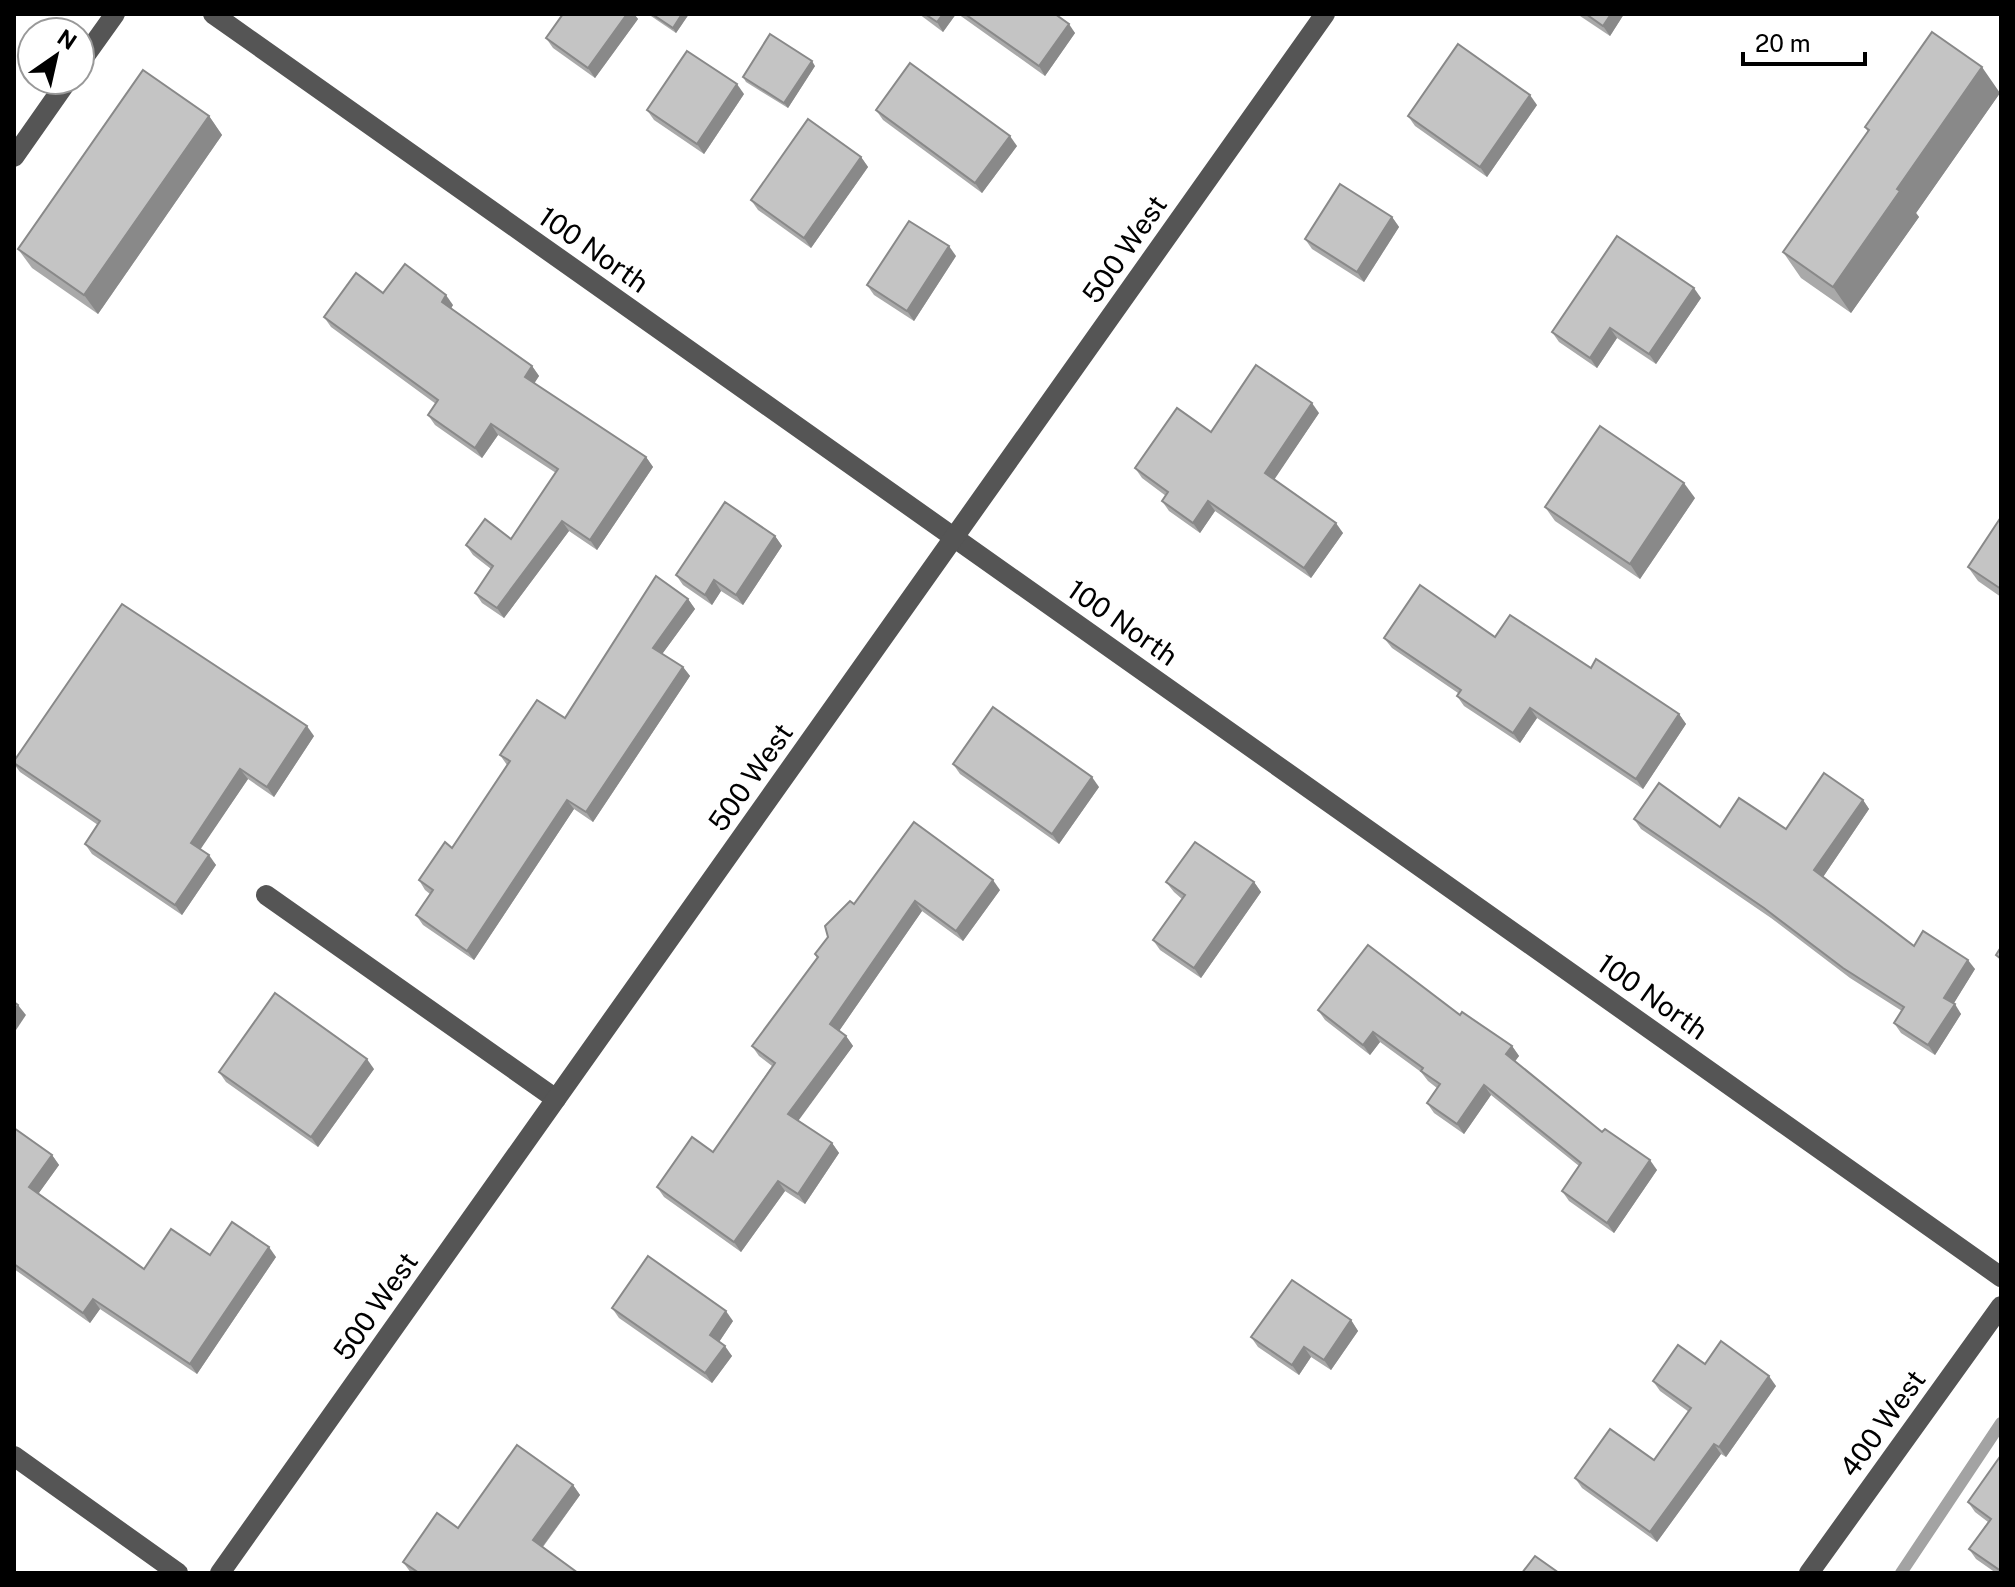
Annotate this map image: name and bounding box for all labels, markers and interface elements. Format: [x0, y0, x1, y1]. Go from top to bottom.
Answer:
north arrow [16, 16, 96, 96]
scale bar [1743, 16, 1865, 66]
text: N [53, 24, 82, 55]
text: 20 m [1755, 29, 1811, 57]
street label: 500 West [1075, 189, 1173, 309]
street label: 100 North [533, 199, 655, 299]
street label: 100 North [1062, 572, 1184, 672]
street label: 500 West [701, 717, 799, 837]
street label: 100 North [1592, 946, 1714, 1046]
street label: 500 West [326, 1246, 424, 1366]
street label: 400 West [1832, 1363, 1932, 1483]

